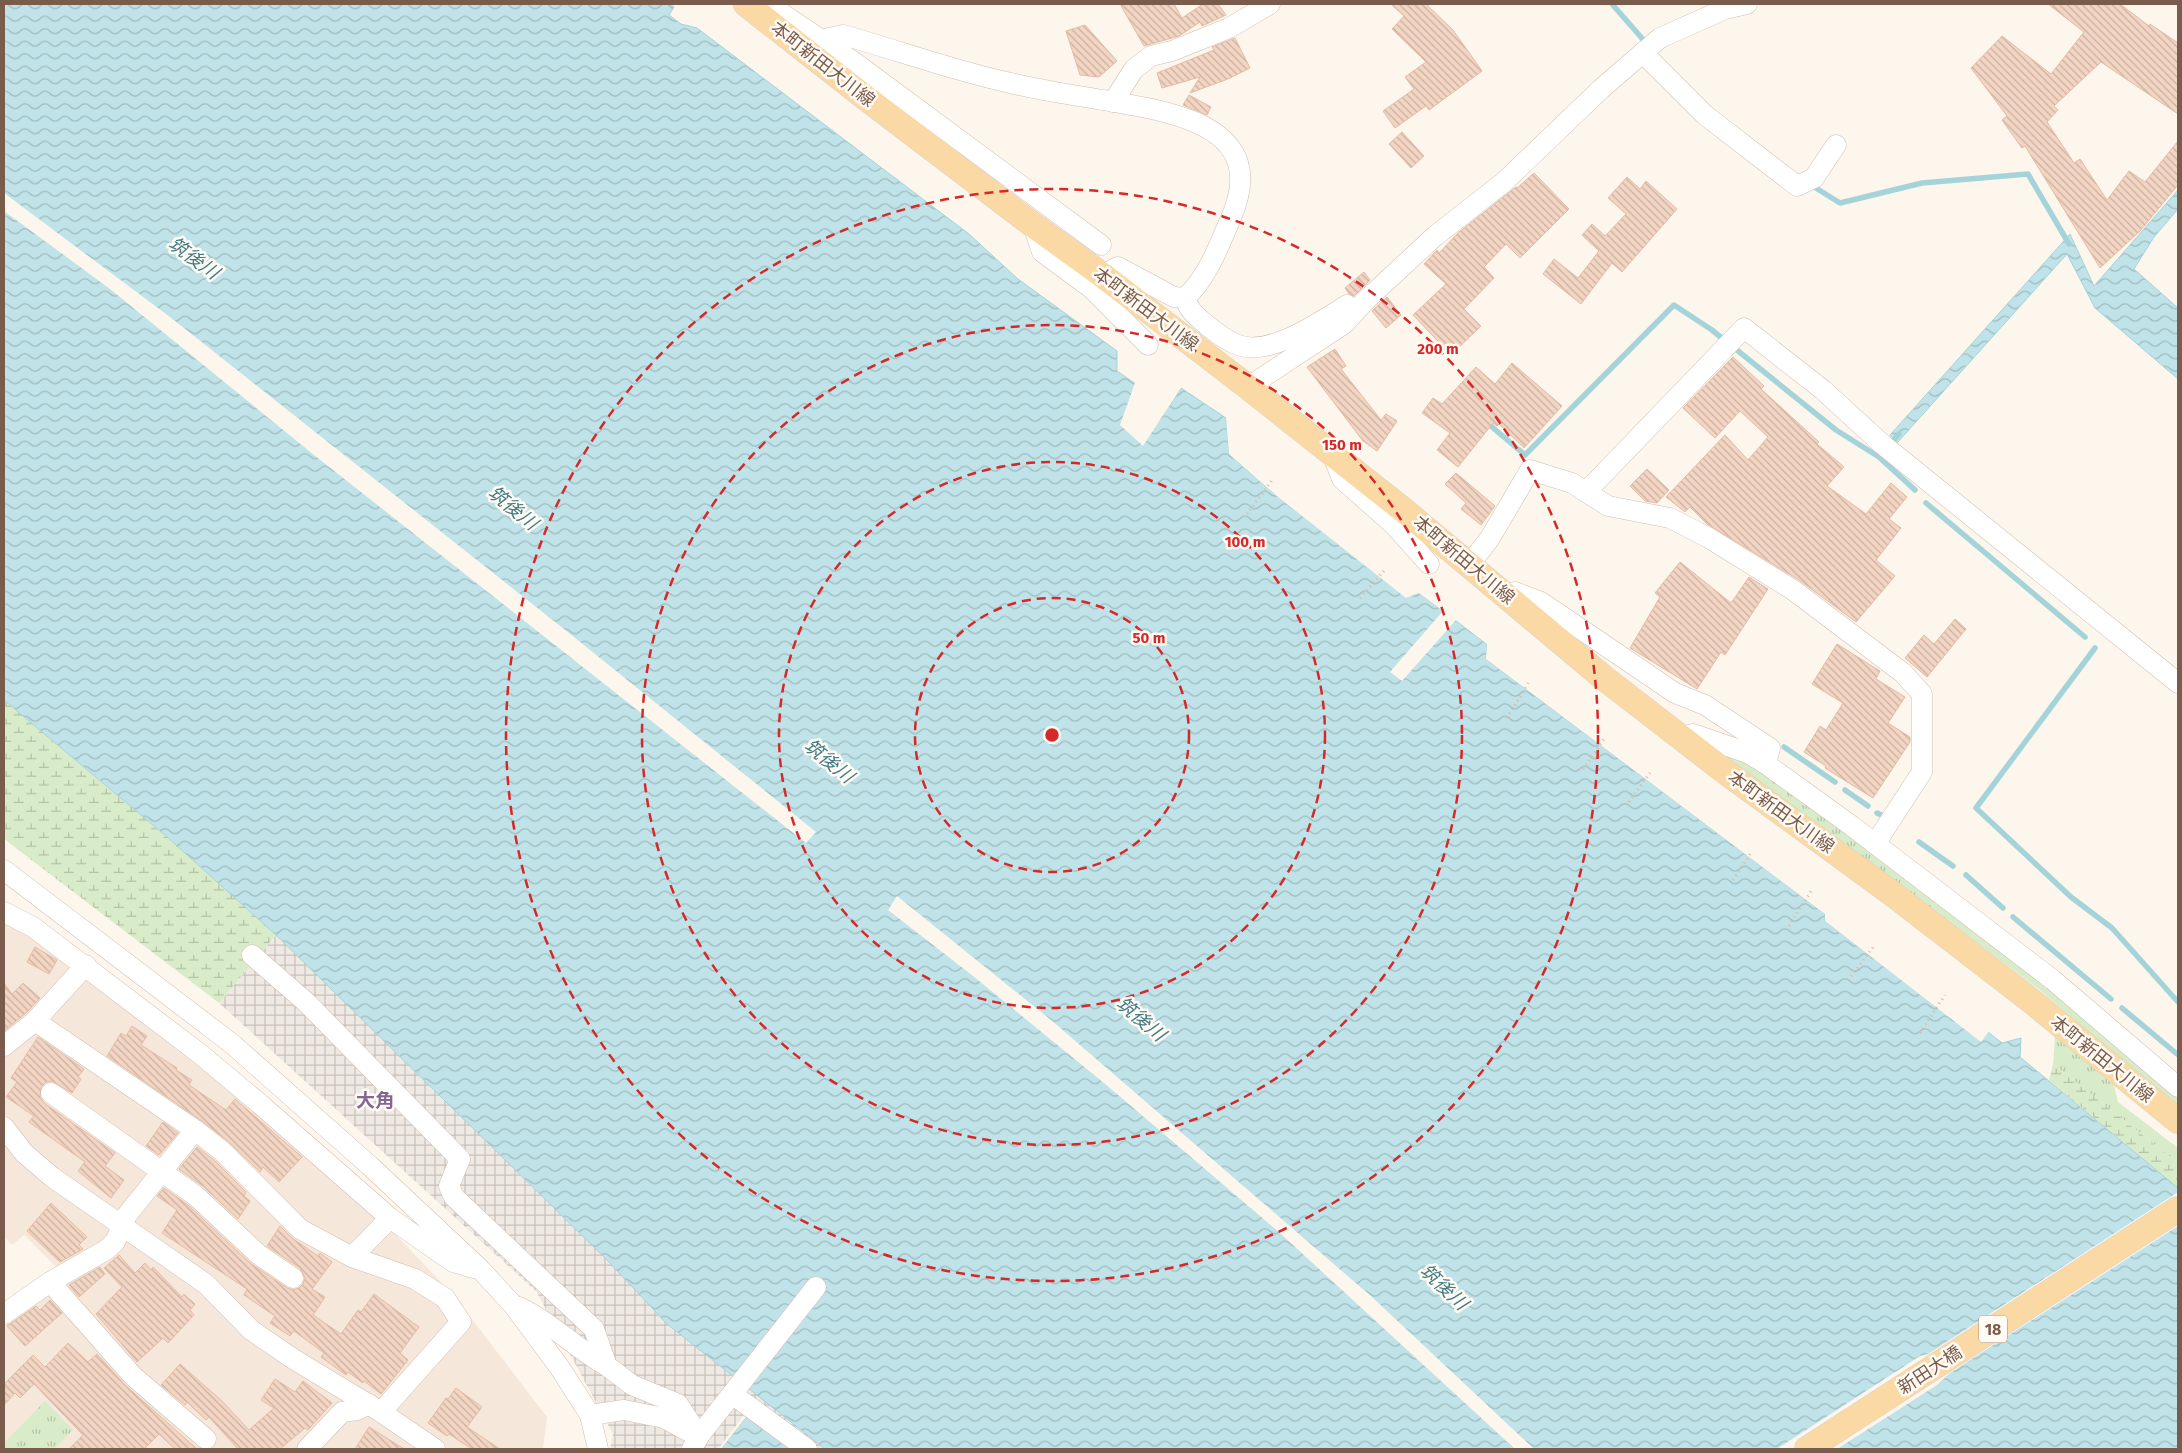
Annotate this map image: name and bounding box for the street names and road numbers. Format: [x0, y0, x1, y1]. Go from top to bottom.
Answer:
street label: 本町新田大川線 [767, 17, 879, 111]
street label: 本町新田大川線 [1089, 262, 1203, 356]
street label: 本町新田大川線 [1409, 511, 1519, 609]
street label: 本町新田大川線 [1724, 766, 1838, 858]
street label: 本町新田大川線 [2046, 1011, 2158, 1107]
road number: 18 [1979, 1316, 2007, 1342]
street label: 新田大橋 [1894, 1341, 1966, 1399]

